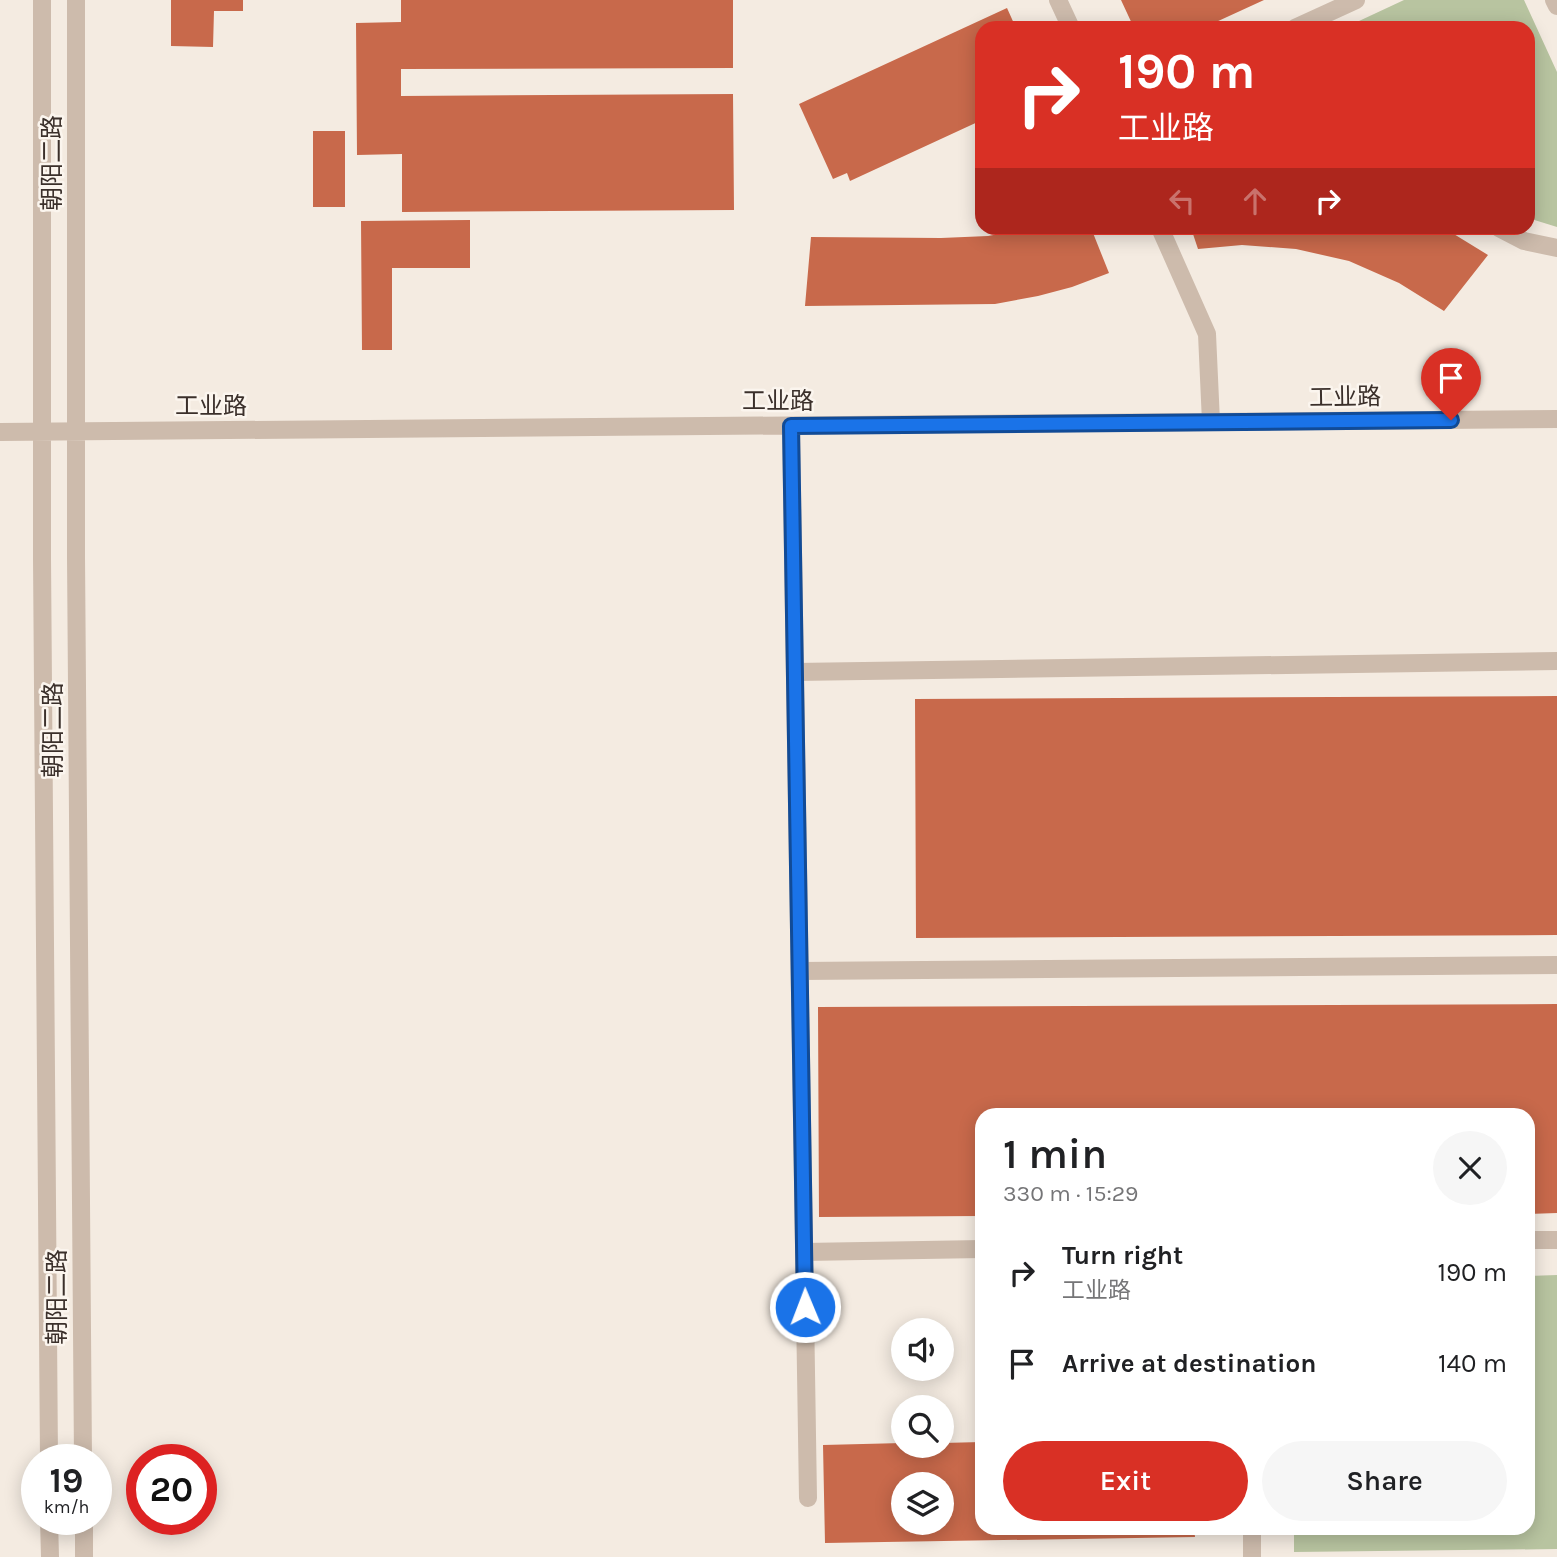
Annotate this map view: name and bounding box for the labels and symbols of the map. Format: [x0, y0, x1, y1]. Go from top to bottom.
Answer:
street label: 朝阳二路 [38, 115, 66, 211]
pin [1421, 348, 1481, 420]
street label: 工业路 [1309, 382, 1381, 412]
street label: 工业路 [742, 387, 814, 415]
street label: 工业路 [175, 392, 247, 420]
street label: 朝阳二路 [39, 682, 67, 778]
street label: 朝阳二路 [43, 1249, 71, 1345]
position arrow [768, 1270, 842, 1344]
speed limit sign: 20 [126, 1444, 217, 1535]

